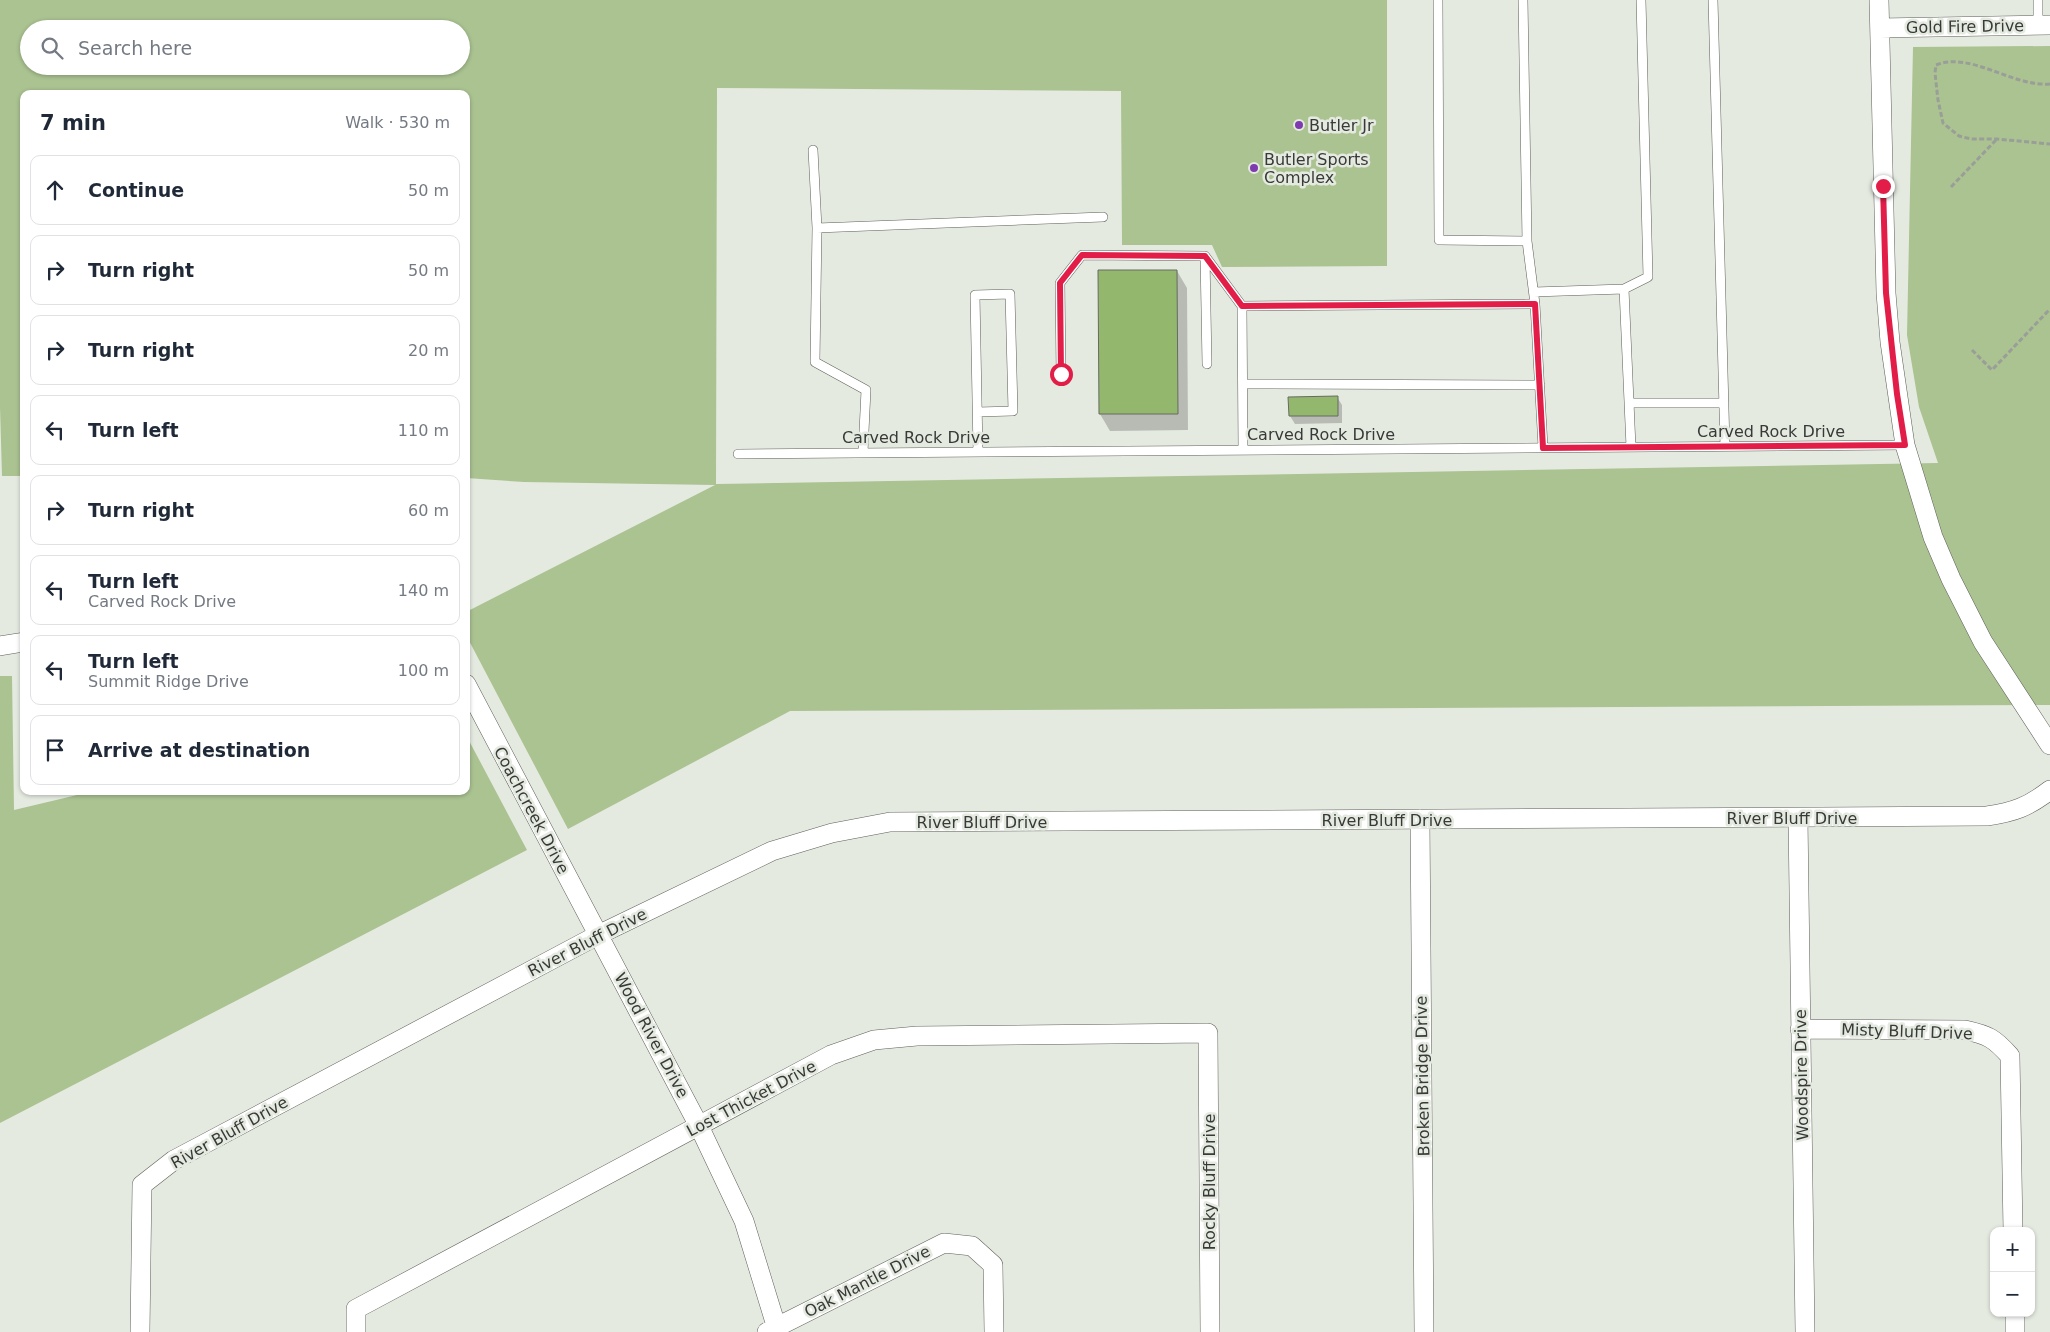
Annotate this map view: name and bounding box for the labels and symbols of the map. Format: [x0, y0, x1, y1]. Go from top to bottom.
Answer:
street label: Gold Fire Drive [1906, 16, 2024, 37]
place label: Butler Jr [1309, 116, 1374, 135]
marker: Butler Jr [1293, 119, 1305, 131]
place label: Butler Sports Complex [1264, 150, 1369, 187]
marker: Butler Sports Complex [1248, 162, 1260, 174]
route end [1872, 175, 1895, 198]
route start [1050, 363, 1073, 386]
street label: Carved Rock Drive [1697, 422, 1845, 441]
street label: Carved Rock Drive [1247, 425, 1395, 444]
street label: Carved Rock Drive [842, 428, 990, 447]
street label: Coachcreek Drive [490, 743, 573, 877]
street label: River Bluff Drive [1727, 809, 1857, 828]
street label: River Bluff Drive [1322, 811, 1452, 830]
street label: River Bluff Drive [917, 813, 1047, 832]
street label: River Bluff Drive [525, 904, 650, 981]
street label: Wood River Drive [611, 969, 693, 1101]
street label: Broken Bridge Drive [1412, 996, 1433, 1156]
street label: Woodspire Drive [1791, 1009, 1812, 1141]
street label: Misty Bluff Drive [1841, 1020, 1973, 1043]
street label: Lost Thicket Drive [683, 1056, 819, 1141]
street label: River Bluff Drive [167, 1092, 291, 1172]
street label: Rocky Bluff Drive [1200, 1114, 1219, 1250]
street label: Oak Mantle Drive [801, 1241, 933, 1321]

